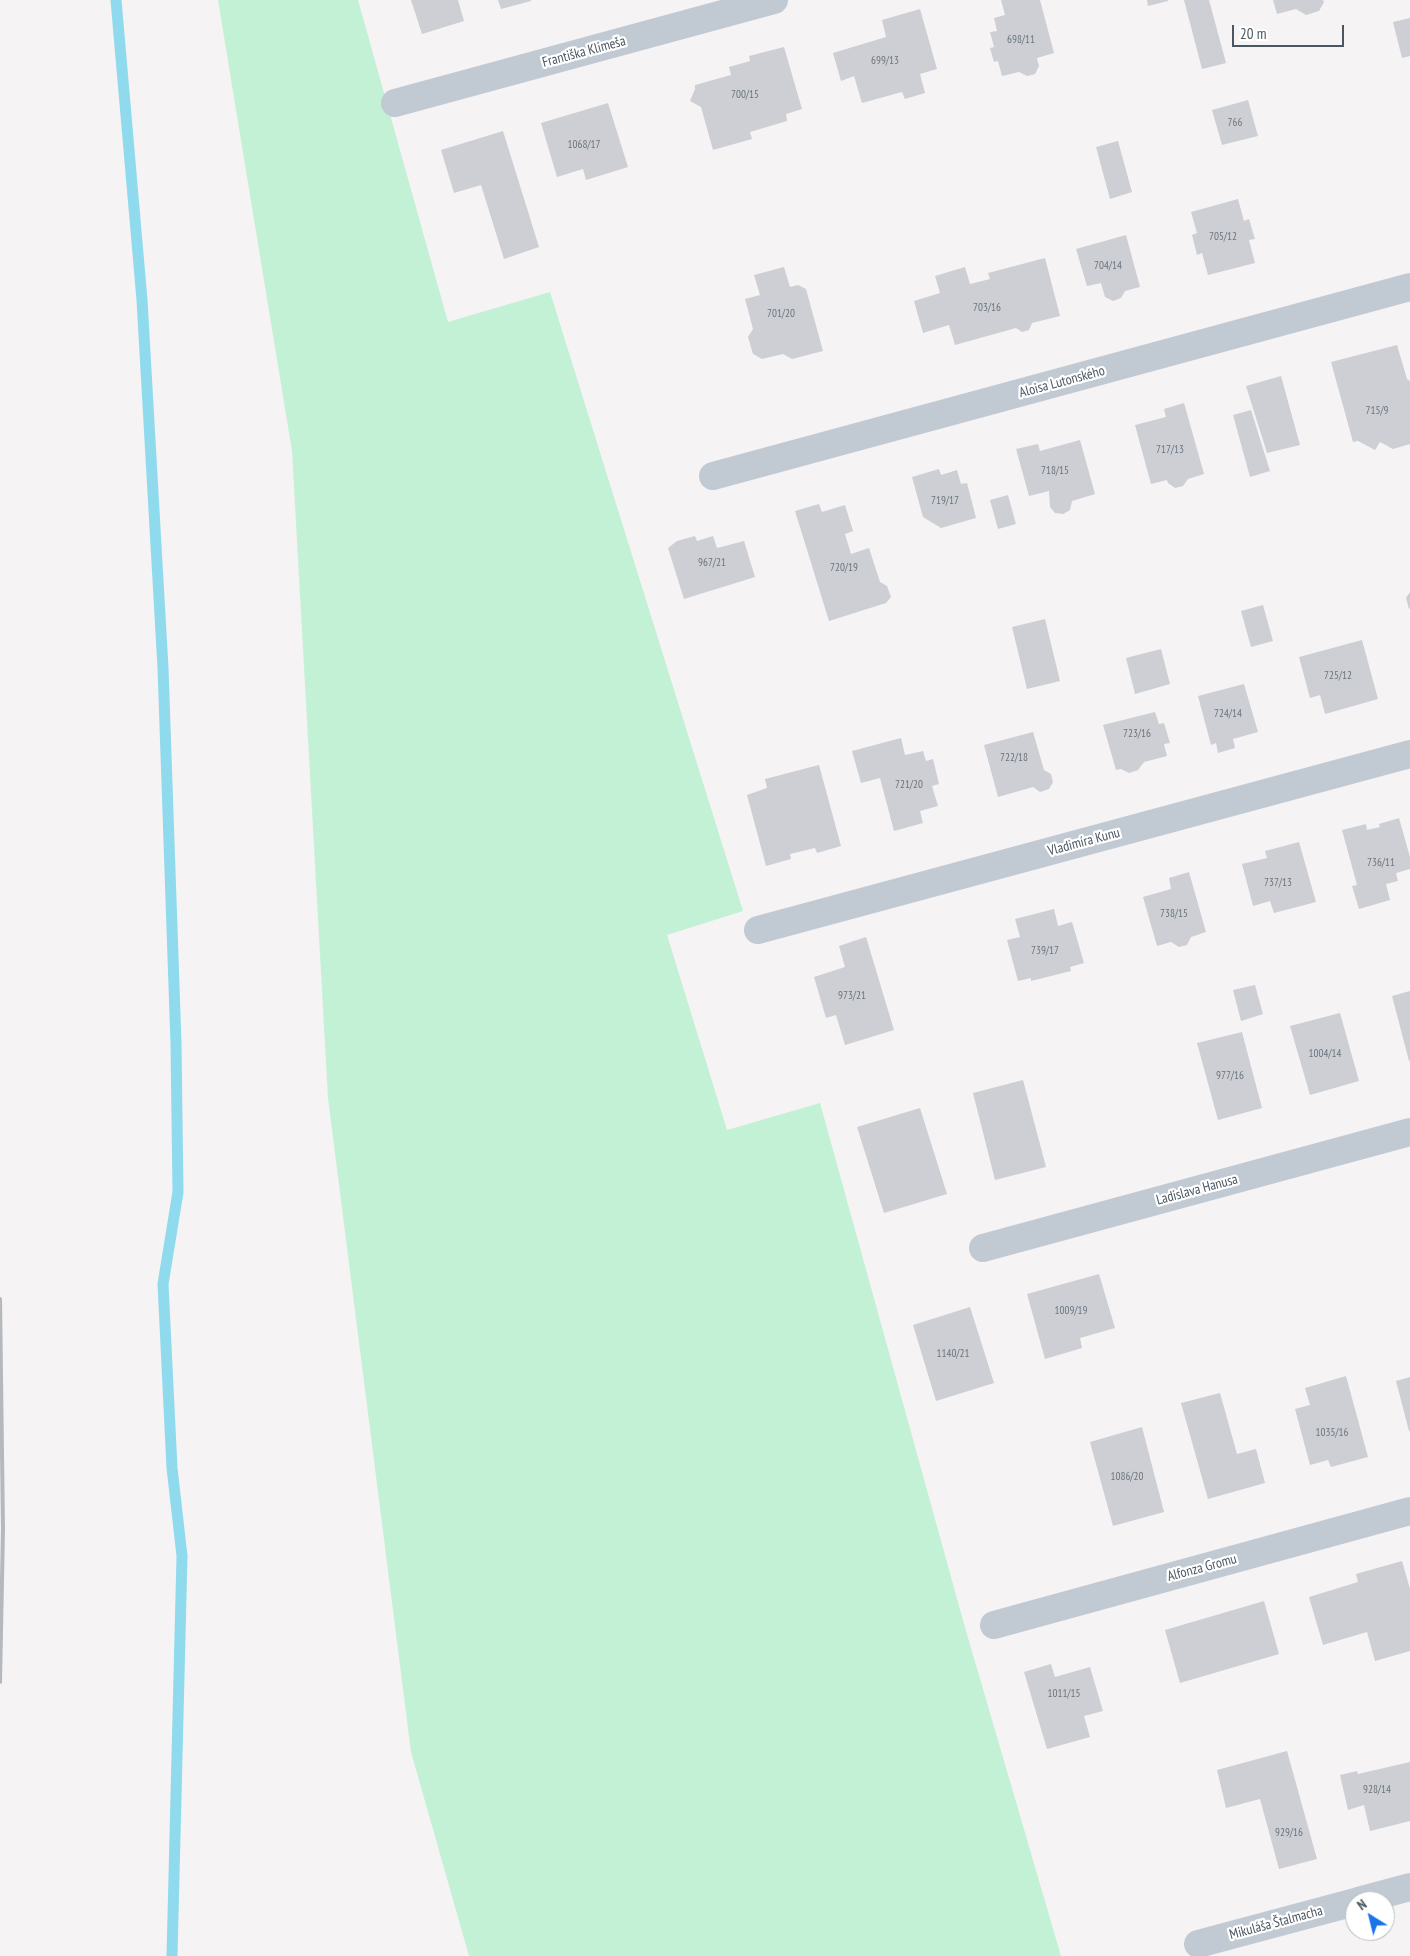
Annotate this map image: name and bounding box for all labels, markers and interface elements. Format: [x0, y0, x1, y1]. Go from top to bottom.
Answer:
scale bar [1235, 15, 1348, 47]
text: 20 m [1240, 24, 1266, 43]
street label: Františka Klimeša [541, 33, 627, 71]
house number: 698/11 [1007, 33, 1035, 47]
house number: 699/13 [871, 54, 899, 68]
house number: 700/15 [731, 88, 759, 102]
house number: 766 [1228, 116, 1242, 130]
house number: 1068/17 [568, 138, 600, 152]
house number: 705/12 [1209, 230, 1237, 244]
house number: 704/14 [1094, 259, 1122, 273]
house number: 703/16 [973, 301, 1001, 315]
house number: 701/20 [767, 307, 795, 321]
street label: Aloisa Lutonského [1017, 363, 1107, 401]
house number: 715/9 [1365, 404, 1389, 418]
house number: 717/13 [1156, 443, 1184, 457]
house number: 718/15 [1041, 464, 1069, 478]
house number: 719/17 [931, 494, 959, 508]
house number: 967/21 [698, 556, 726, 570]
house number: 720/19 [830, 561, 858, 575]
house number: 725/12 [1324, 669, 1352, 683]
house number: 724/14 [1214, 707, 1242, 721]
house number: 723/16 [1123, 727, 1151, 741]
house number: 722/18 [1000, 751, 1028, 765]
house number: 721/20 [895, 778, 923, 792]
street label: Vladimíra Kunu [1046, 824, 1122, 860]
house number: 736/11 [1367, 856, 1395, 870]
house number: 737/13 [1264, 876, 1292, 890]
house number: 738/15 [1160, 907, 1188, 921]
house number: 739/17 [1031, 944, 1059, 958]
house number: 973/21 [838, 989, 866, 1003]
house number: 1004/14 [1309, 1047, 1341, 1061]
house number: 977/16 [1216, 1069, 1244, 1083]
street label: Ladislava Hanusa [1154, 1171, 1240, 1209]
house number: 1009/19 [1055, 1304, 1087, 1318]
house number: 1140/21 [937, 1347, 969, 1361]
house number: 1035/16 [1316, 1426, 1348, 1440]
house number: 1086/20 [1111, 1470, 1143, 1484]
street label: Alfonza Gromu [1165, 1551, 1239, 1585]
house number: 1011/15 [1048, 1687, 1080, 1701]
house number: 928/14 [1363, 1783, 1391, 1797]
house number: 929/16 [1275, 1826, 1303, 1840]
north arrow [1345, 1891, 1395, 1941]
text: N [1353, 1895, 1370, 1914]
street label: Mikuláša Štalmacha [1228, 1902, 1324, 1944]

